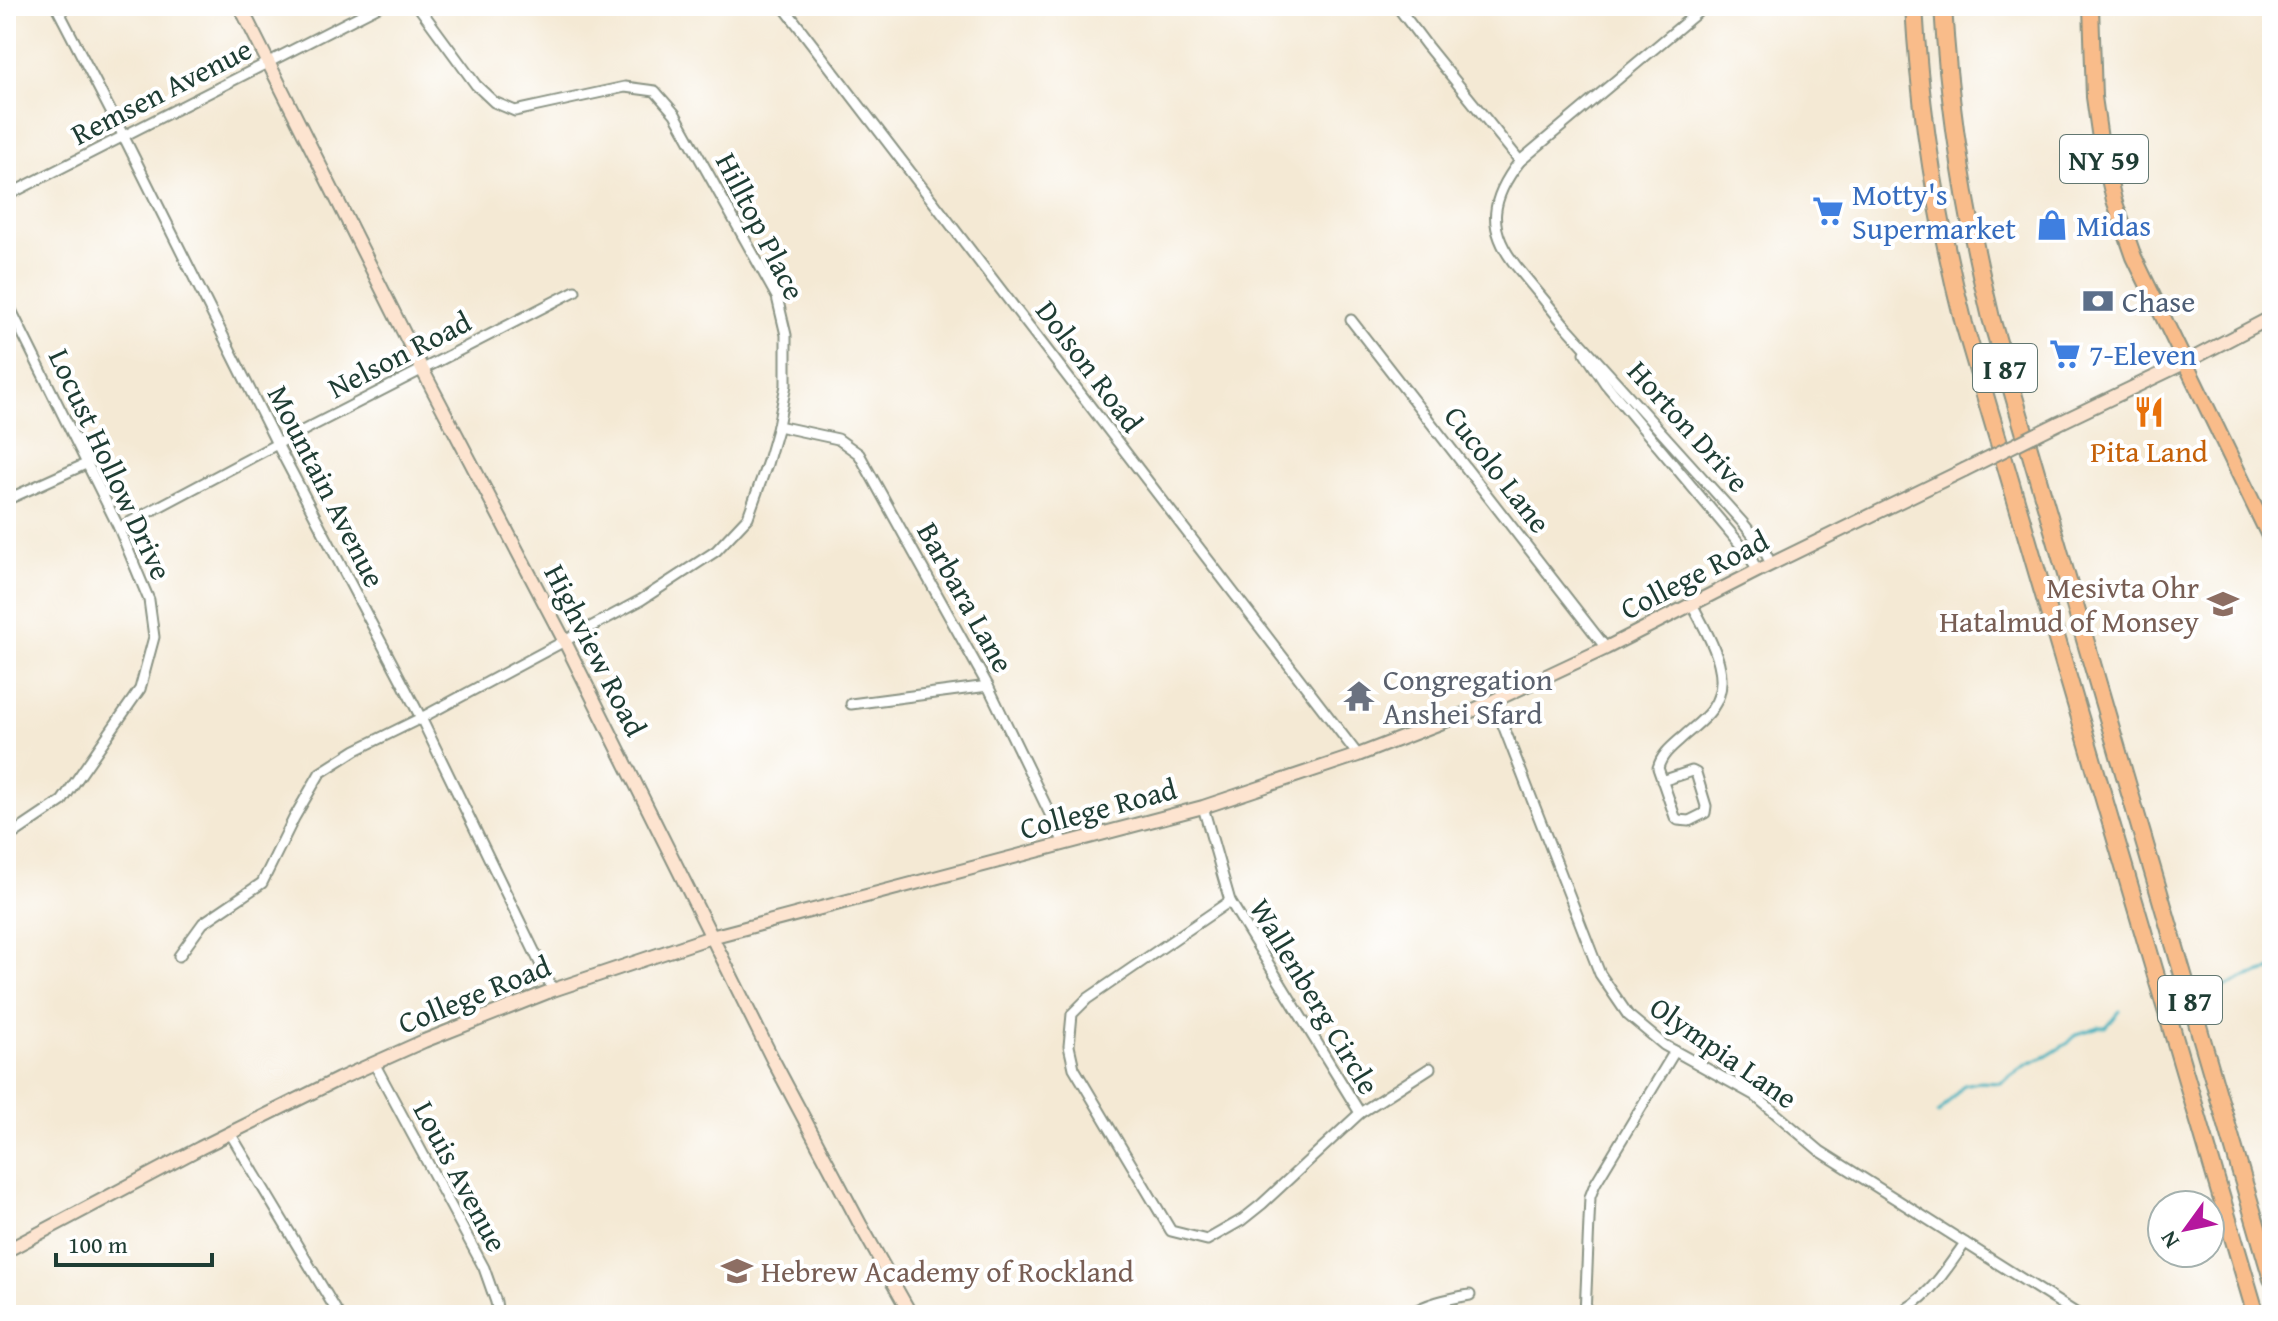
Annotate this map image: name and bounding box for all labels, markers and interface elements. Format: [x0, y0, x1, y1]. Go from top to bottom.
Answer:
street label: Remsen Avenue [63, 27, 259, 155]
road number: NY 59 [2060, 135, 2148, 183]
street label: Hilltop Place [705, 145, 817, 307]
place label: Motty's Supermarket [1852, 172, 2016, 250]
supermarket icon: Motty's Supermarket [1811, 194, 1845, 228]
place label: Midas [2076, 203, 2151, 247]
shop icon: Midas [2035, 208, 2069, 242]
place label: Chase [2122, 279, 2195, 323]
bank icon: Chase [2081, 284, 2115, 318]
street label: Dolson Road [1026, 291, 1154, 441]
street label: Nelson Road [320, 299, 478, 409]
place label: 7-Eleven [2089, 332, 2197, 376]
supermarket icon: 7-Eleven [2048, 337, 2082, 371]
street label: Locust Hollow Drive [38, 341, 184, 587]
road number: I 87 [1973, 344, 2037, 392]
street label: Horton Drive [1618, 350, 1760, 502]
street label: Mountain Avenue [257, 377, 397, 595]
restaurant icon: Pita Land [2132, 395, 2166, 429]
street label: Cucolo Lane [1434, 396, 1562, 542]
place label: Pita Land [2090, 429, 2208, 473]
street label: Barbara Lane [907, 514, 1025, 680]
street label: College Road [1612, 518, 1776, 630]
street label: Highview Road [534, 556, 658, 744]
place label: Mesivta Ohr Hatalmud of Monsey [1939, 565, 2199, 643]
school or university icon: Mesivta Ohr Hatalmud of Monsey [2206, 587, 2240, 621]
place label: Congregation Anshei Sfard [1383, 657, 1553, 735]
temple icon: Congregation Anshei Sfard [1342, 679, 1376, 713]
street label: College Road [1015, 766, 1181, 850]
street label: Wallenberg Circle [1239, 890, 1391, 1102]
street label: College Road [391, 943, 557, 1045]
road number: I 87 [2158, 976, 2222, 1024]
street label: Olympia Lane [1641, 985, 1807, 1119]
street label: Louis Avenue [403, 1093, 519, 1259]
north arrow [2146, 1189, 2226, 1269]
scale bar [56, 1217, 212, 1267]
text: N [2152, 1225, 2187, 1255]
text: 100 m [68, 1227, 128, 1262]
place label: Hebrew Academy of Rockland [761, 1249, 1134, 1293]
school or university icon: Hebrew Academy of Rockland [720, 1254, 754, 1288]

